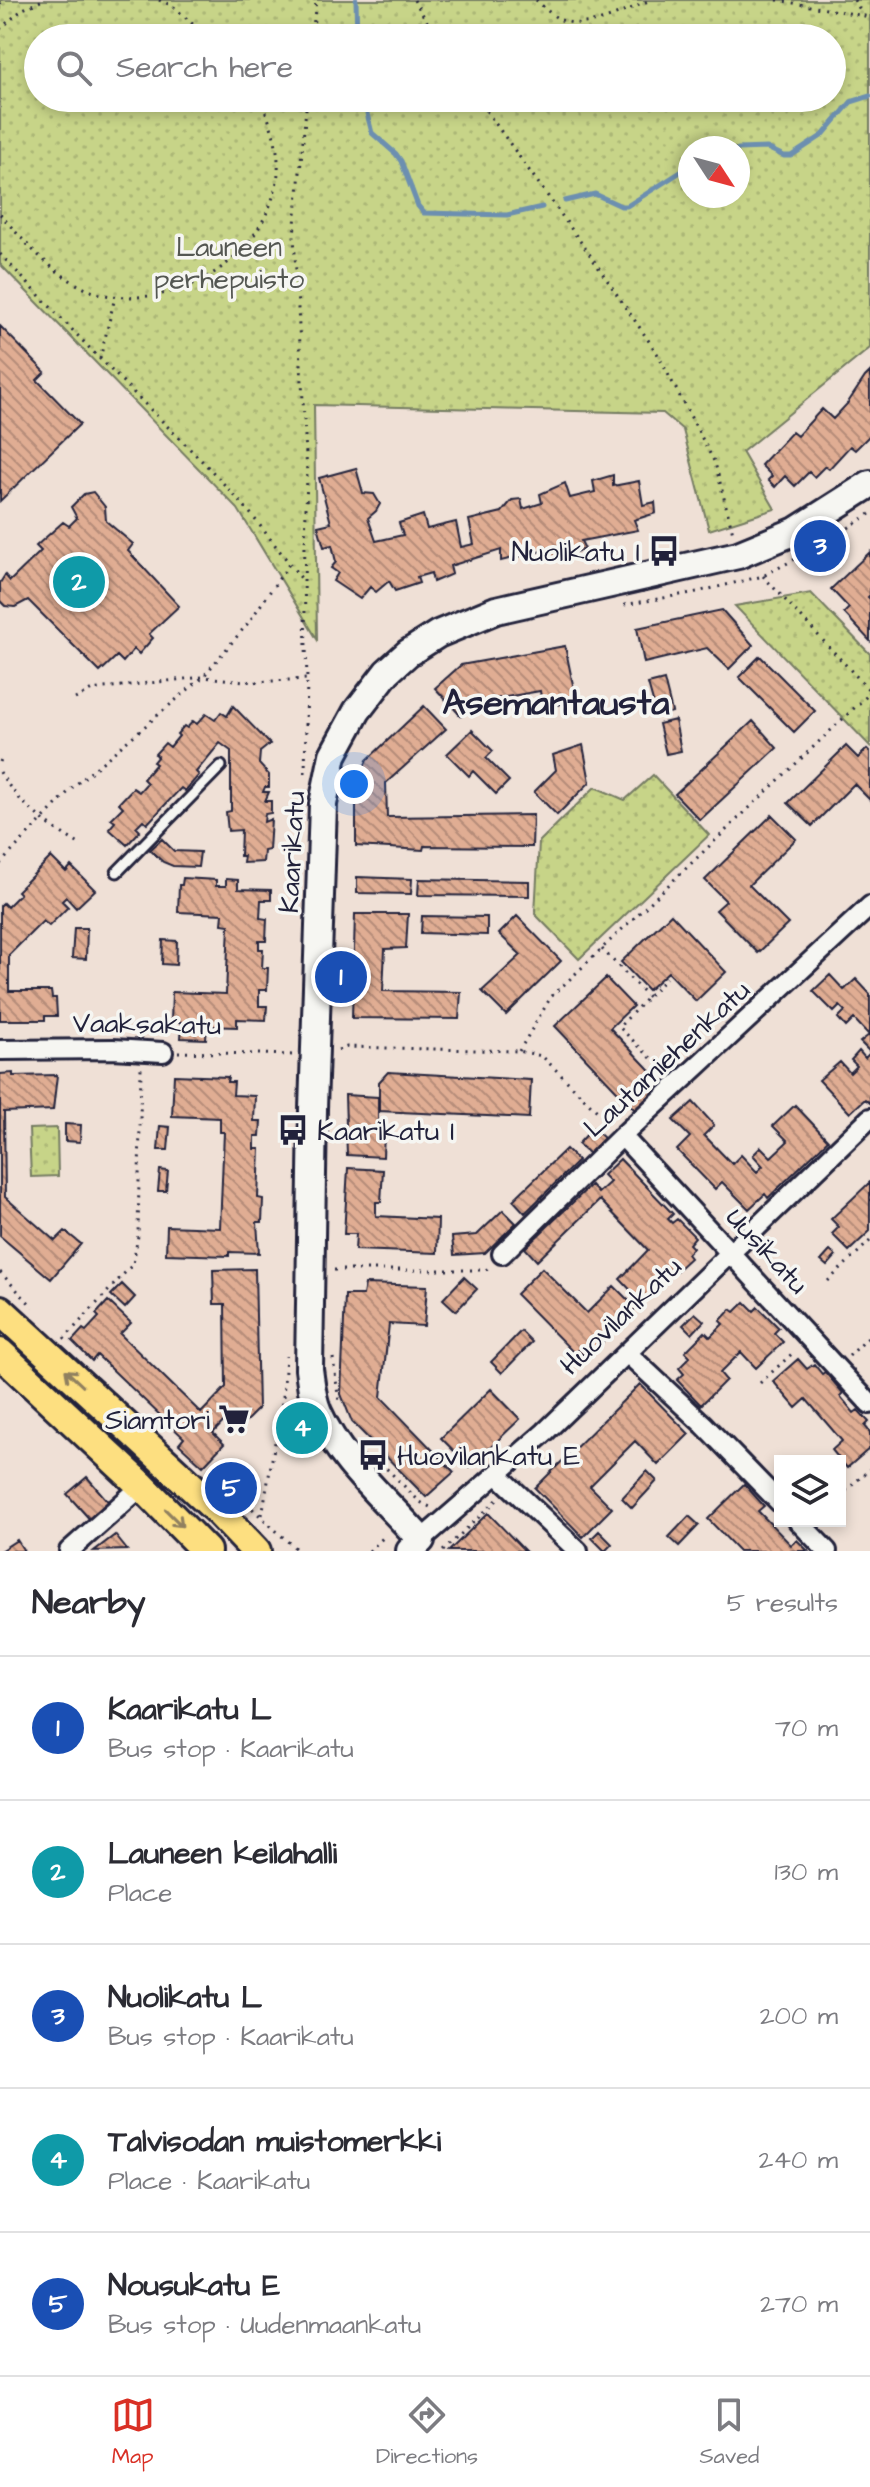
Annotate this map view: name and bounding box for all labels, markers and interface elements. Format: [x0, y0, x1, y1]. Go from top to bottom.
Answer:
search box [24, 24, 846, 112]
icon: search [52, 46, 96, 90]
text: Search here [116, 47, 293, 89]
north arrow [678, 136, 750, 208]
park label: Launeen perhepuisto [154, 228, 304, 299]
pin: 3 [794, 516, 846, 576]
place label: Nuolikatu I [511, 533, 640, 572]
bus stop icon: Nuolikatu I [647, 534, 681, 568]
pin: 2 [53, 552, 105, 612]
district label: Asemantausta [442, 678, 670, 729]
your location [334, 764, 374, 804]
street label: Kaarikatu [270, 790, 315, 914]
pin: 1 [315, 947, 367, 1007]
street label: Lautamiehenkatu [575, 972, 759, 1147]
street label: Vaaksakatu [72, 1004, 222, 1045]
place label: Kaarikatu I [317, 1112, 455, 1151]
bus stop icon: Kaarikatu I [276, 1113, 310, 1147]
street label: Uusikatu [717, 1199, 817, 1303]
street label: Huovilankatu [552, 1248, 690, 1384]
one-way arrow [64, 1368, 84, 1387]
pin: 4 [276, 1398, 328, 1458]
place label: Siamtori [105, 1401, 210, 1440]
supermarket icon: Siamtori [217, 1402, 251, 1436]
place label: Huovilankatu E [397, 1437, 581, 1476]
bus stop icon: Huovilankatu E [356, 1438, 390, 1472]
map controls [774, 1455, 846, 1527]
button: layers [774, 1455, 846, 1527]
pin: 5 [205, 1458, 257, 1518]
one-way arrow [164, 1508, 184, 1528]
text: Nearby [32, 1579, 146, 1627]
text: 5 results [727, 1585, 838, 1621]
text: Kaarikatu L [108, 1689, 272, 1731]
text: 1 [56, 1710, 60, 1746]
text: 70 m [775, 1710, 838, 1746]
text: Bus stop · Kaarikatu [108, 1731, 354, 1767]
text: Launeen keilahalli [108, 1833, 337, 1875]
text: 2 [51, 1854, 65, 1890]
text: 130 m [774, 1854, 838, 1890]
text: Place [108, 1875, 172, 1911]
text: Nuolikatu L [108, 1977, 262, 2019]
text: 3 [51, 1998, 65, 2034]
text: 200 m [760, 1998, 838, 2034]
text: Bus stop · Kaarikatu [108, 2019, 354, 2055]
text: Talvisodan muistomerkki [108, 2121, 441, 2163]
text: 4 [49, 2142, 67, 2178]
text: 240 m [758, 2142, 838, 2178]
text: Place · Kaarikatu [108, 2163, 310, 2199]
text: Nousukatu E [108, 2265, 280, 2307]
text: 5 [49, 2286, 67, 2322]
text: 270 m [760, 2286, 838, 2322]
text: Bus stop · Uudenmaankatu [108, 2307, 421, 2343]
tab: Map [111, 2393, 155, 2472]
tab: Directions [376, 2393, 478, 2472]
tab: Saved [699, 2393, 759, 2472]

